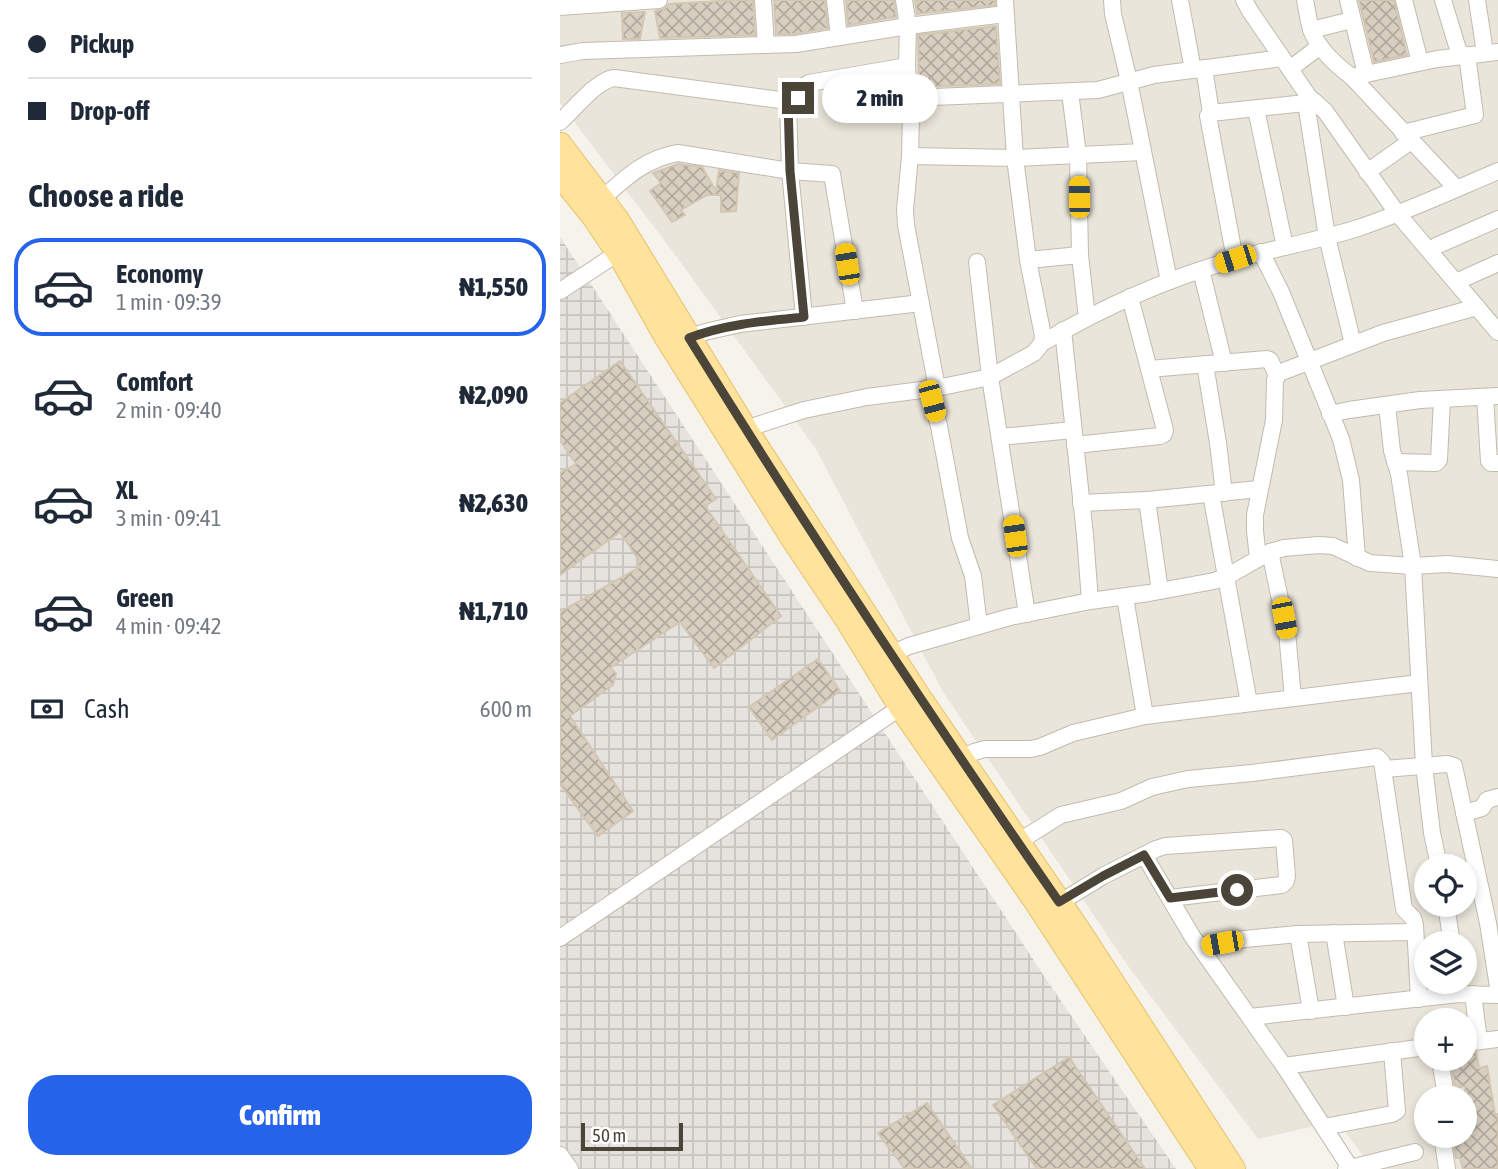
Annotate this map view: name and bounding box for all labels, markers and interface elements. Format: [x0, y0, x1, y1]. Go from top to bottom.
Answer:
text: Pickup [70, 29, 134, 59]
callout: 2 min [822, 74, 938, 122]
route end [782, 82, 814, 114]
text: 2 min [857, 85, 903, 111]
text: Drop-off [70, 96, 150, 126]
car [1069, 176, 1090, 218]
text: Choose a ride [28, 177, 184, 214]
car [834, 242, 861, 286]
car [1212, 243, 1259, 275]
icon: car [32, 256, 95, 319]
text: Economy [116, 259, 203, 289]
text: ₦1,550 [459, 272, 528, 302]
text: 1 min · 09:39 [116, 289, 222, 315]
icon: car [32, 364, 95, 427]
text: Comfort [116, 367, 193, 397]
car [917, 378, 948, 424]
text: ₦2,090 [459, 380, 528, 410]
text: 2 min · 09:40 [116, 397, 222, 423]
icon: car [32, 472, 95, 535]
text: XL [116, 475, 138, 505]
text: ₦2,630 [459, 488, 528, 518]
text: 3 min · 09:41 [116, 505, 222, 531]
car [1002, 514, 1029, 558]
icon: car [32, 580, 95, 643]
text: Green [116, 583, 174, 613]
car [1270, 595, 1299, 641]
text: ₦1,710 [459, 596, 528, 626]
text: 4 min · 09:42 [116, 613, 222, 639]
icon: cash [28, 690, 66, 728]
text: Cash [84, 694, 130, 724]
text: 600 m [480, 696, 532, 722]
map controls [1414, 854, 1477, 1148]
button: locate [1414, 854, 1477, 917]
route start [1221, 874, 1253, 906]
car [1200, 929, 1245, 957]
button: layers [1414, 931, 1477, 994]
button: + [1414, 1008, 1477, 1071]
button: Confirm [28, 1075, 532, 1155]
button: − [1414, 1085, 1477, 1148]
scale bar [581, 1120, 682, 1152]
text: 50 m [592, 1124, 626, 1146]

